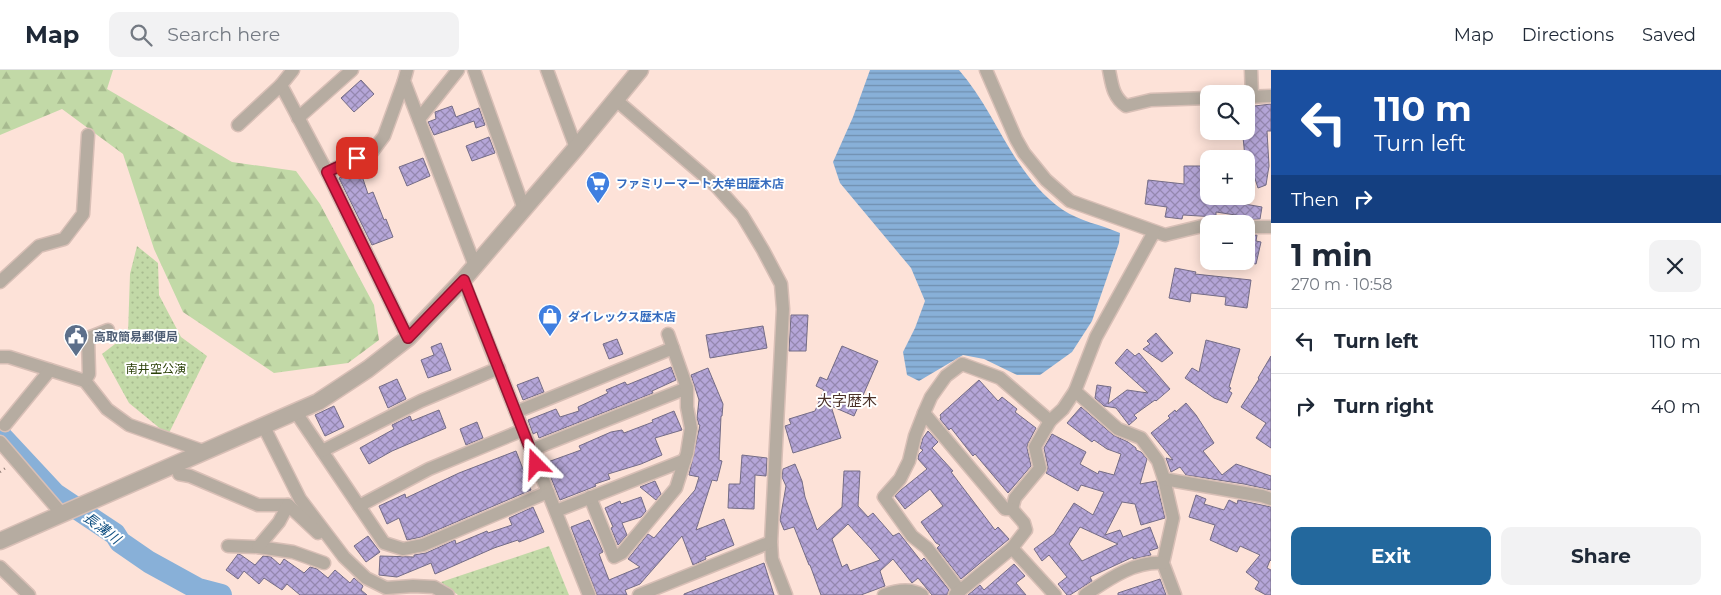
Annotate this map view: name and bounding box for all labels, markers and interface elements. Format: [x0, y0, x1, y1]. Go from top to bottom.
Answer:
search box [109, 12, 459, 57]
text: Map [25, 20, 79, 49]
icon: search [127, 21, 155, 49]
text: Search here [167, 23, 280, 46]
text: Map [1454, 24, 1494, 46]
text: Directions [1522, 24, 1614, 46]
text: Saved [1642, 24, 1696, 46]
map controls [1200, 85, 1255, 270]
button: search [1200, 85, 1255, 140]
text: 110 m [1374, 87, 1472, 130]
icon: left [1291, 90, 1356, 155]
text: Turn left [1374, 130, 1466, 157]
pin [336, 137, 378, 179]
icon: arrive [343, 144, 371, 172]
button: + [1200, 150, 1255, 205]
supermarket icon: ファミリーマート大牟田歴木店 [585, 170, 611, 204]
place label: ファミリーマート大牟田歴木店 [616, 176, 784, 191]
icon: right [1349, 185, 1377, 213]
text: Then [1291, 188, 1339, 211]
button: − [1200, 215, 1255, 270]
text: 1 min [1291, 237, 1372, 274]
button: close [1649, 240, 1701, 292]
text: 270 m · 10:58 [1291, 275, 1392, 294]
shop icon: ダイレックス歴木店 [537, 303, 563, 337]
place label: ダイレックス歴木店 [568, 309, 676, 324]
public building icon: 高取簡易郵便局 [63, 323, 89, 357]
icon: left [1291, 327, 1319, 355]
place label: 高取簡易郵便局 [94, 329, 178, 344]
text: Turn left [1334, 330, 1419, 353]
text: 110 m [1650, 330, 1701, 353]
park label: 南井空公演 [126, 361, 186, 376]
district label: 大字歴木 [817, 391, 877, 410]
icon: right [1291, 392, 1319, 420]
text: Turn right [1334, 395, 1434, 418]
text: 40 m [1651, 395, 1701, 418]
position arrow [509, 437, 561, 489]
water label: 長溝川 [80, 508, 126, 549]
button: Exit [1291, 527, 1491, 585]
button: Share [1501, 527, 1701, 585]

